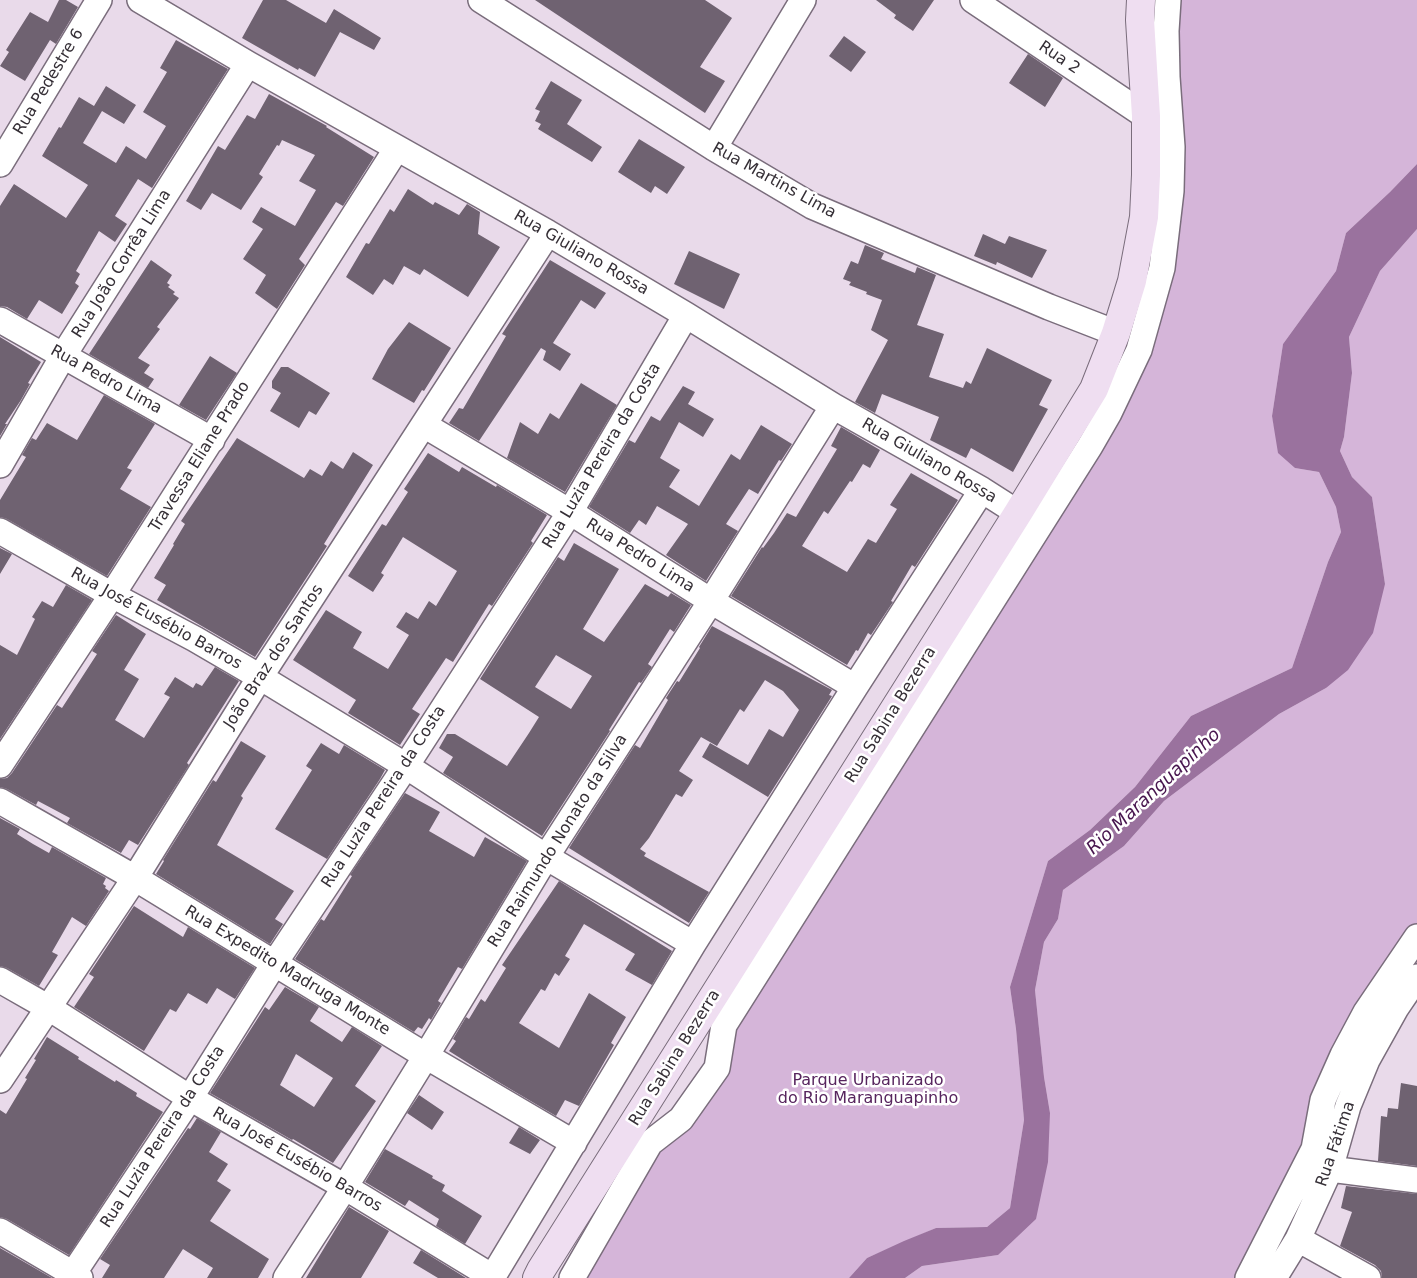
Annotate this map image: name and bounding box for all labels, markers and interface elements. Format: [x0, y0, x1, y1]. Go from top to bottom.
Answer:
street label: Rua Pedestre 6 [10, 25, 88, 139]
street label: Rua 2 [1035, 37, 1083, 79]
street label: Rua Martins Lima [709, 139, 839, 223]
street label: Rua João Corrêa Lima [68, 186, 176, 342]
street label: Rua Giuliano Rossa [510, 206, 652, 300]
street label: Rua Pedro Lima [47, 341, 165, 419]
street label: Rua Luzia Pereira da Costa [539, 360, 665, 552]
street label: Travessa Eliane Prado [146, 378, 254, 536]
street label: Rua Giuliano Rossa [858, 414, 1000, 508]
street label: Rua Pedro Lima [582, 515, 698, 597]
street label: Rua José Eusébio Barros [67, 564, 245, 674]
street label: João Braz dos Santos [220, 581, 328, 733]
street label: Rua Sabina Bezerra [841, 643, 941, 787]
street label: Rua Luzia Pereira da Costa [318, 702, 450, 892]
water label: Rio Maranguapinho [1083, 725, 1225, 859]
street label: Rua Raimundo Nonato da Silva [484, 731, 632, 951]
street label: Rua Expedito Madruga Monte [181, 902, 393, 1040]
street label: Rua Sabina Bezerra [625, 986, 725, 1130]
street label: Rua Luzia Pereira da Costa [97, 1042, 229, 1232]
park label: Parque Urbanizado do Rio Maranguapinho [778, 1071, 958, 1109]
street label: Rua Fátima [1312, 1099, 1360, 1189]
street label: Rua José Eusébio Barros [209, 1104, 385, 1216]

